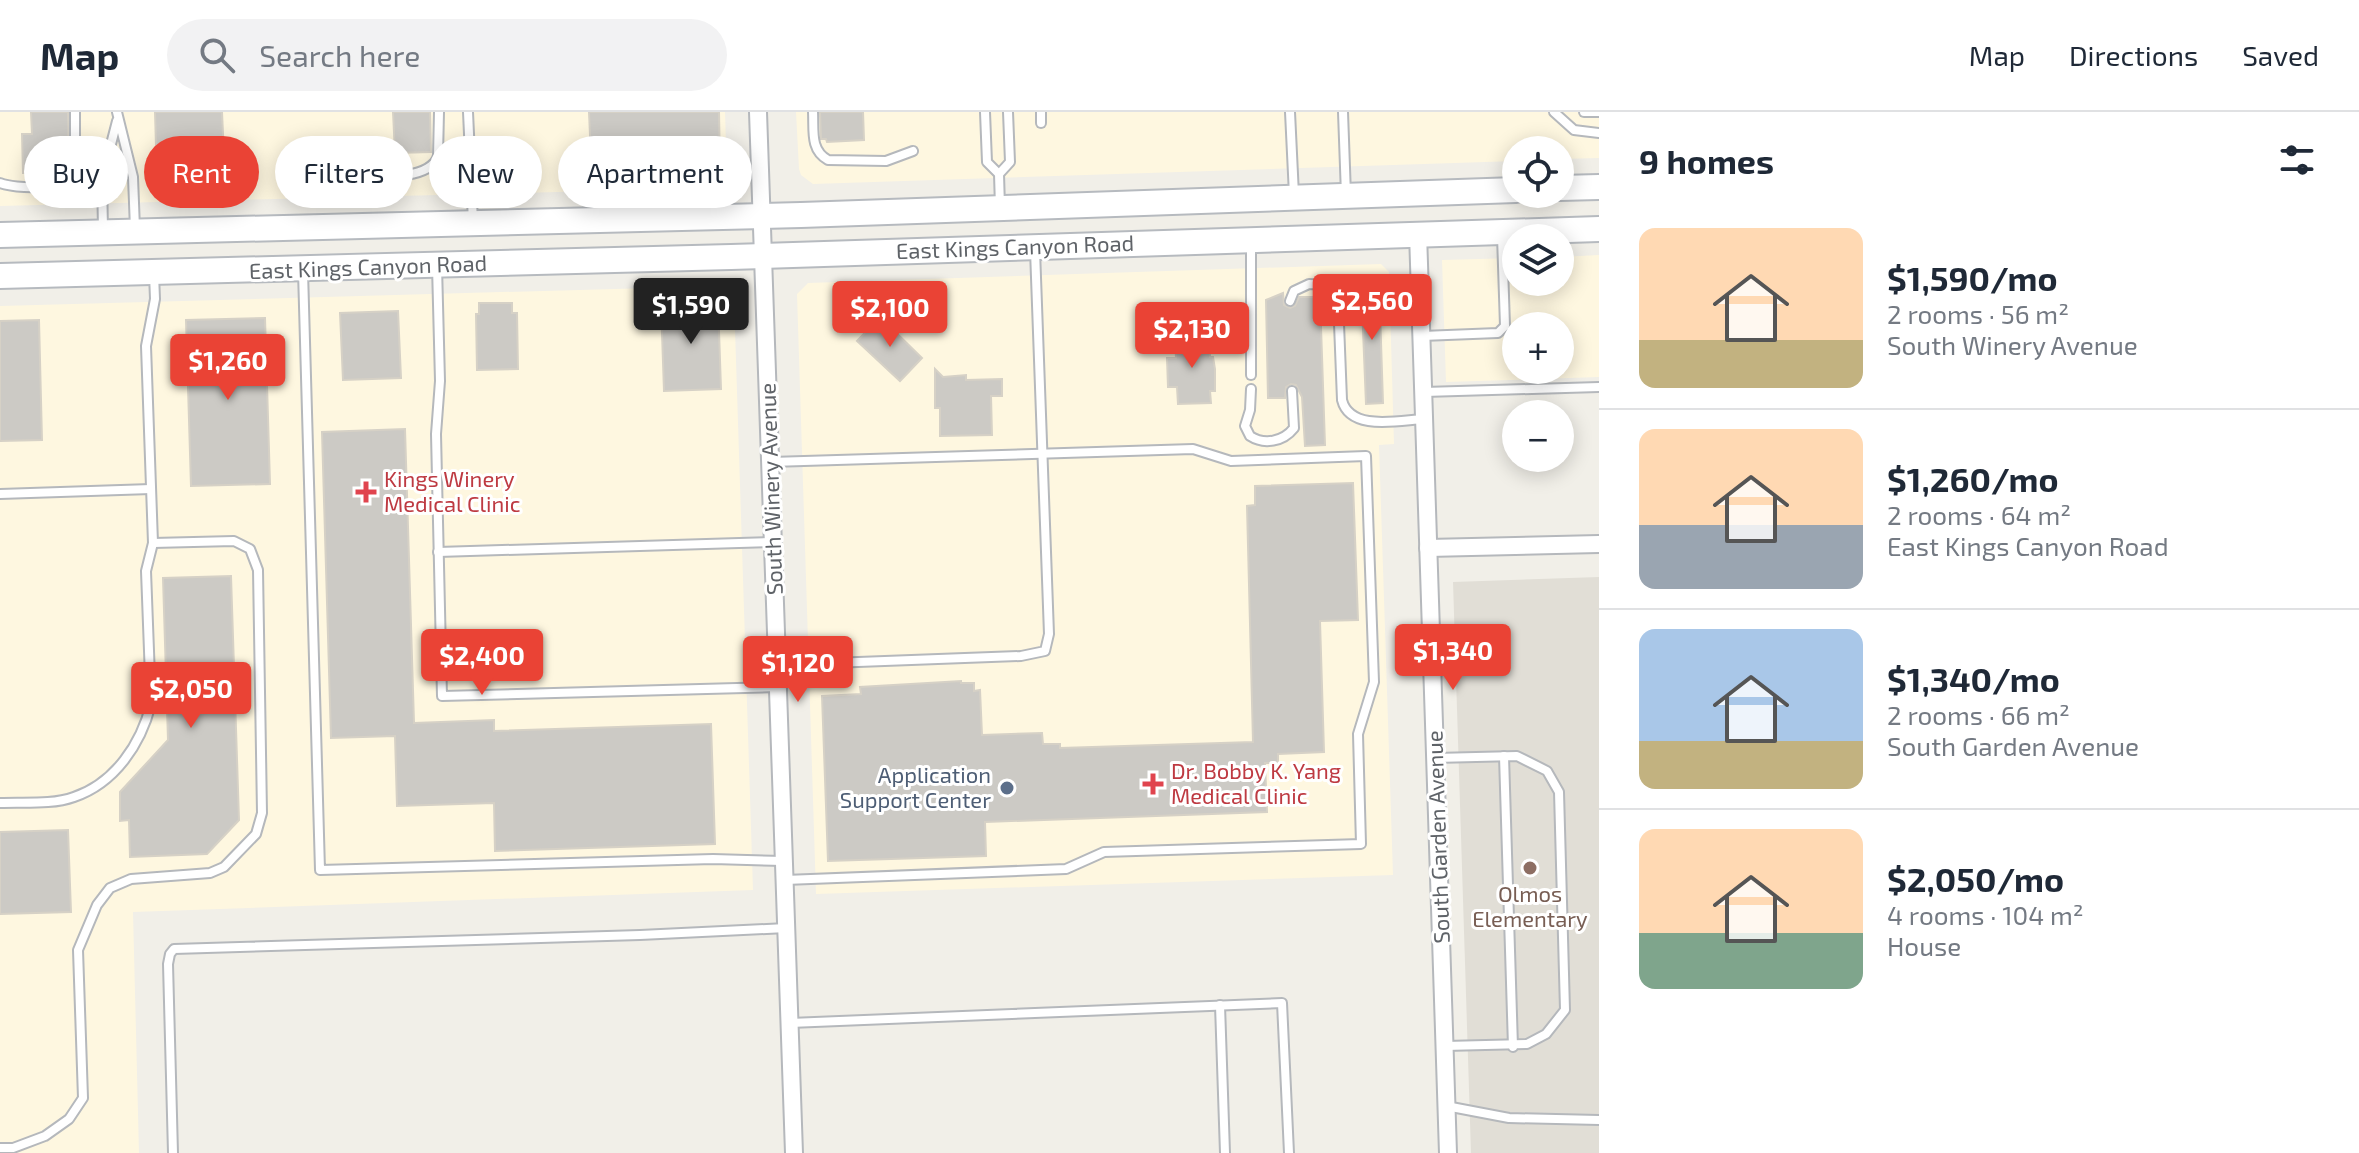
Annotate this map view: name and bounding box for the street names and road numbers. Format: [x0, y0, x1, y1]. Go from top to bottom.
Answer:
street label: East Kings Canyon Road [895, 229, 1134, 263]
street label: East Kings Canyon Road [248, 249, 487, 283]
street label: South Winery Avenue [753, 383, 787, 596]
street label: South Garden Avenue [1420, 730, 1454, 944]

